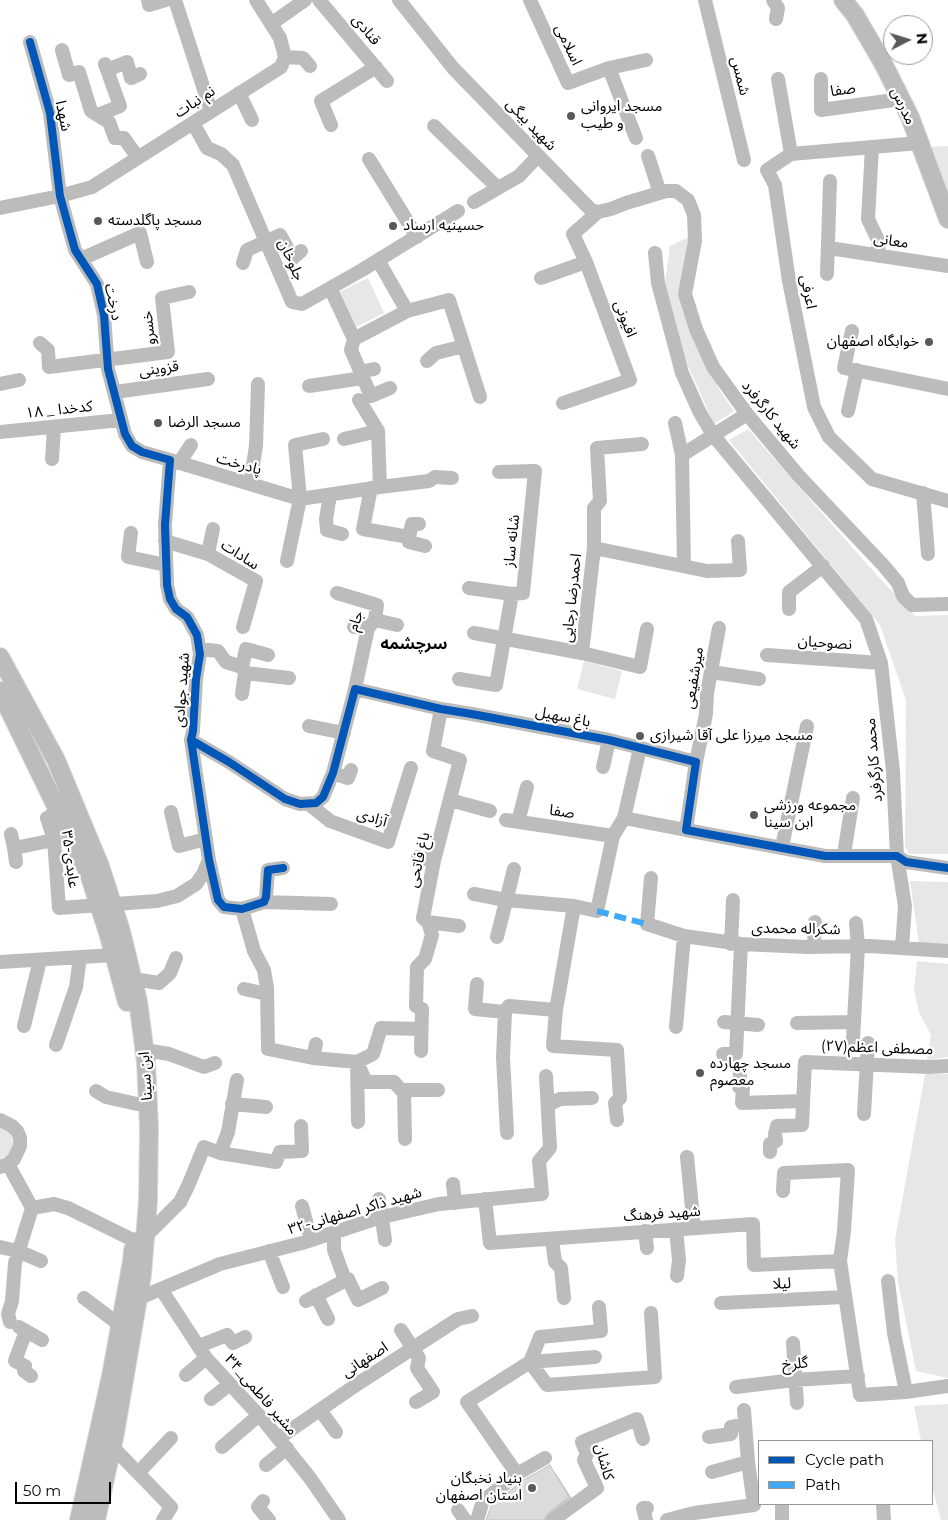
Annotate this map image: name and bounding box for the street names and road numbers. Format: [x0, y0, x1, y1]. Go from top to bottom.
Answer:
street label: قنادی [348, 11, 384, 49]
street label: اسلامی [551, 22, 585, 68]
street label: شمس [726, 55, 754, 97]
street label: صفا [829, 79, 857, 101]
street label: نم نبات [171, 82, 219, 122]
street label: مدرس [887, 85, 919, 127]
street label: شهید بیگی [502, 95, 560, 155]
street label: شهدا [51, 99, 75, 133]
street label: معانی [872, 229, 910, 253]
street label: جلوخان [274, 236, 308, 284]
street label: اعرفی [796, 273, 820, 311]
street label: درخت [100, 282, 126, 322]
street label: افیونی [610, 298, 640, 340]
street label: خسرو [138, 310, 160, 346]
street label: قزوینی [138, 357, 180, 381]
street label: شهید کارگرفرد [738, 377, 804, 453]
street label: ۱۸ _ کدخدا [25, 398, 93, 422]
street label: پادرخت [214, 449, 264, 479]
street label: شانه ساز [500, 514, 524, 568]
street label: سادات [218, 536, 262, 574]
street label: احمدرضا رجایی [558, 553, 586, 643]
street label: جام [344, 608, 368, 634]
street label: نصوحیان [797, 632, 853, 654]
street label: میرشفیعی [680, 646, 708, 710]
street label: شهید جوادی [170, 652, 194, 728]
street label: باغ سهیل [534, 703, 592, 731]
street label: محمد کارگرفرد [861, 717, 887, 803]
street label: صفا [548, 801, 576, 823]
street label: آزادی [355, 805, 389, 831]
street label: ۳۵-عابدی [58, 829, 82, 889]
street label: باغ فاتحی [404, 831, 434, 889]
street label: شکراله محمدی [751, 919, 841, 939]
street label: مصطفی اعظم(۲۷) [821, 1037, 933, 1059]
street label: ابن سینا [135, 1051, 157, 1101]
street label: ۳۲-شهید ذاکر اصفهانی [286, 1183, 424, 1239]
street label: شهید فرهنگ [623, 1202, 701, 1226]
street label: لیلا [772, 1275, 792, 1293]
street label: اصفهانی [338, 1338, 392, 1382]
street label: ۳۴_مشیر فاطمی [221, 1351, 301, 1439]
street label: گلرخ [781, 1354, 809, 1374]
street label: کاشان [591, 1442, 617, 1482]

